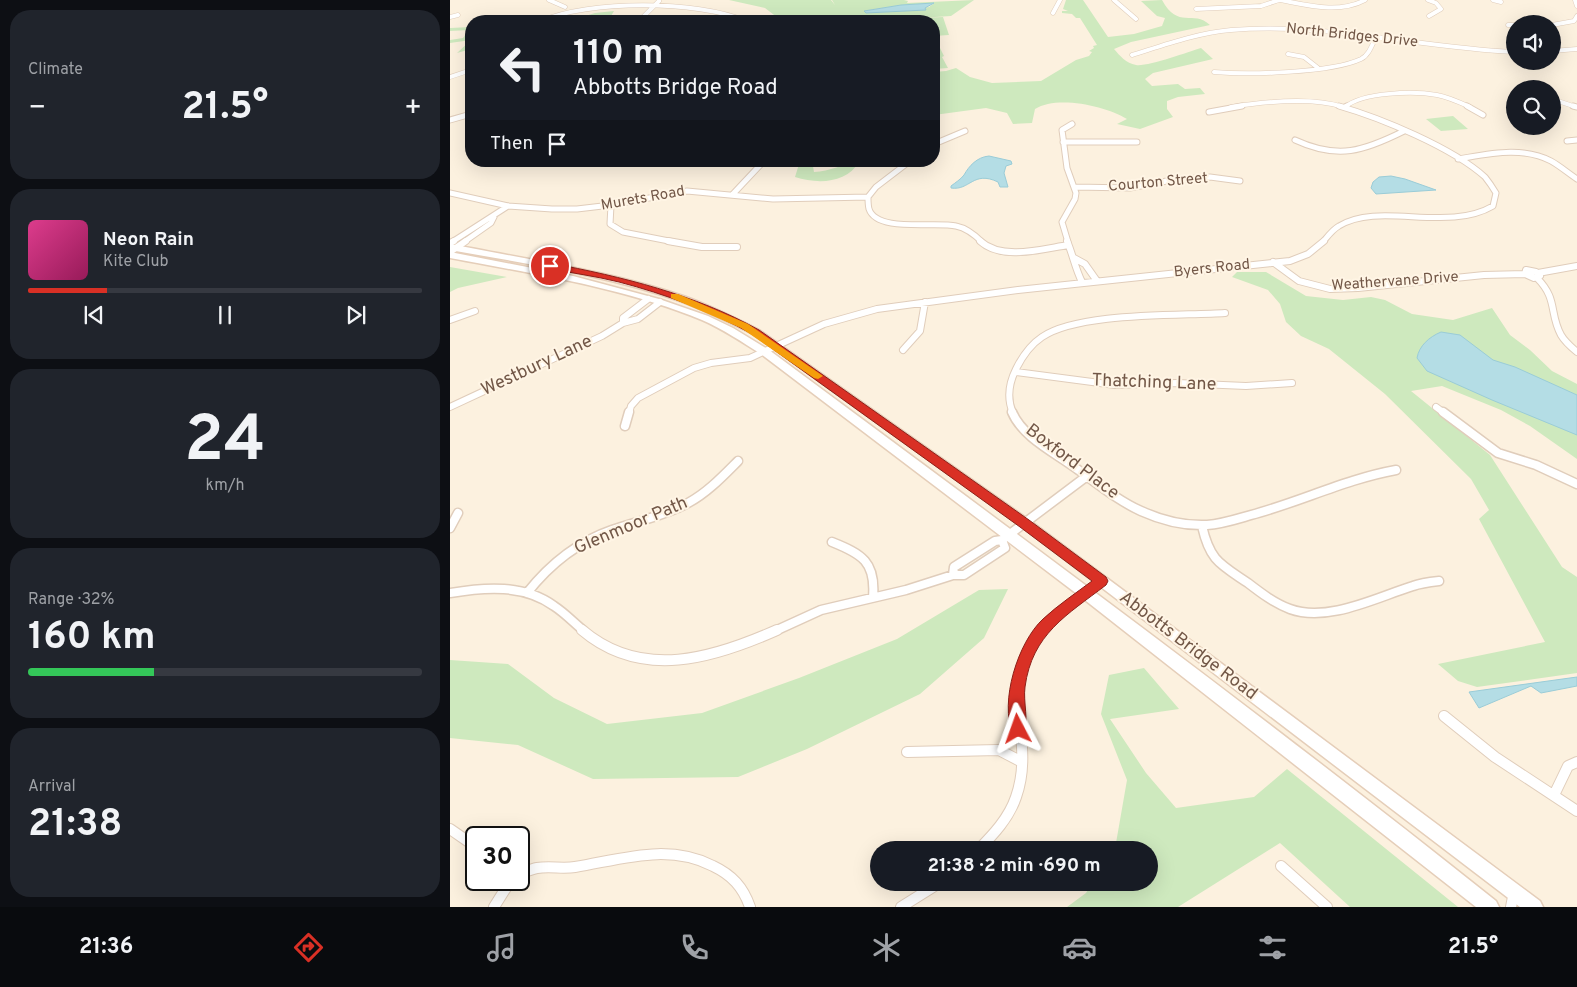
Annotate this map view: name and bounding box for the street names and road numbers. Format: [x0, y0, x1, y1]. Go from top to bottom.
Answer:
street label: North Bridges Drive [1285, 20, 1419, 52]
street label: Courton Street [1107, 169, 1209, 197]
street label: Murets Road [600, 182, 686, 216]
street label: Byers Road [1173, 256, 1251, 282]
street label: Weathervane Drive [1331, 268, 1459, 296]
street label: Westbury Lane [478, 330, 596, 402]
street label: Thatching Lane [1091, 369, 1217, 397]
street label: Boxford Place [1020, 419, 1124, 505]
street label: Glenmoor Path [571, 492, 691, 560]
street label: Abbotts Bridge Road [1114, 586, 1262, 706]

